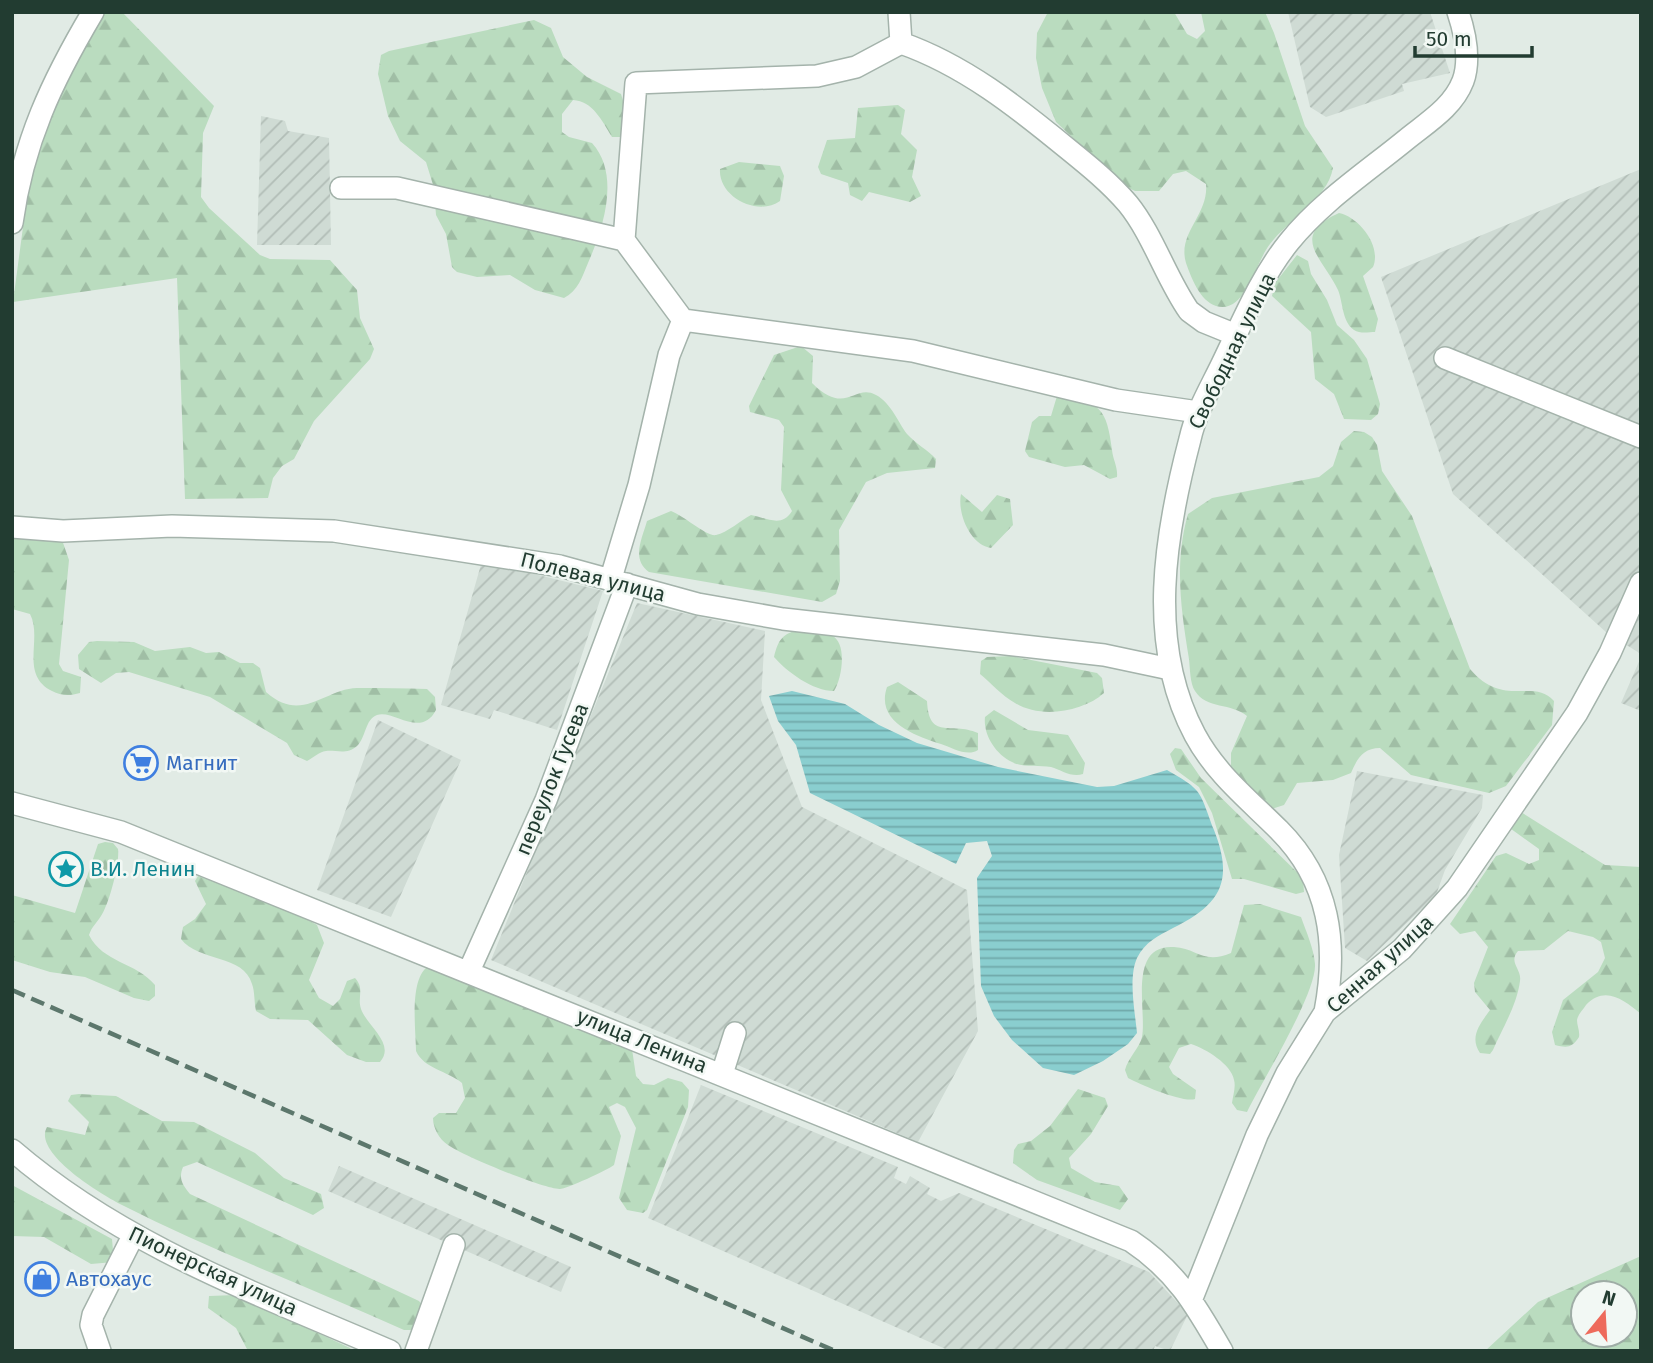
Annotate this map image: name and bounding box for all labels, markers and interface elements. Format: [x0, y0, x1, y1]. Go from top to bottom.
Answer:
scale bar [1415, 14, 1532, 58]
text: 50 m [1426, 26, 1472, 52]
street label: Свободная улица [1183, 268, 1281, 434]
street label: Полевая улица [518, 546, 668, 608]
street label: переулок Гусева [510, 699, 594, 859]
supermarket icon: Магнит [122, 744, 160, 782]
place label: Магнит [166, 750, 238, 776]
place icon: В.И. Ленин [47, 850, 85, 888]
place label: В.И. Ленин [90, 856, 196, 882]
street label: Сенная улица [1321, 909, 1439, 1019]
street label: улица Ленина [573, 1003, 711, 1079]
street label: Пионерская улица [125, 1221, 301, 1321]
shop icon: Автохаус [23, 1260, 61, 1298]
place label: Автохаус [66, 1266, 152, 1292]
north arrow [1569, 1279, 1639, 1349]
text: N [1600, 1285, 1619, 1311]

